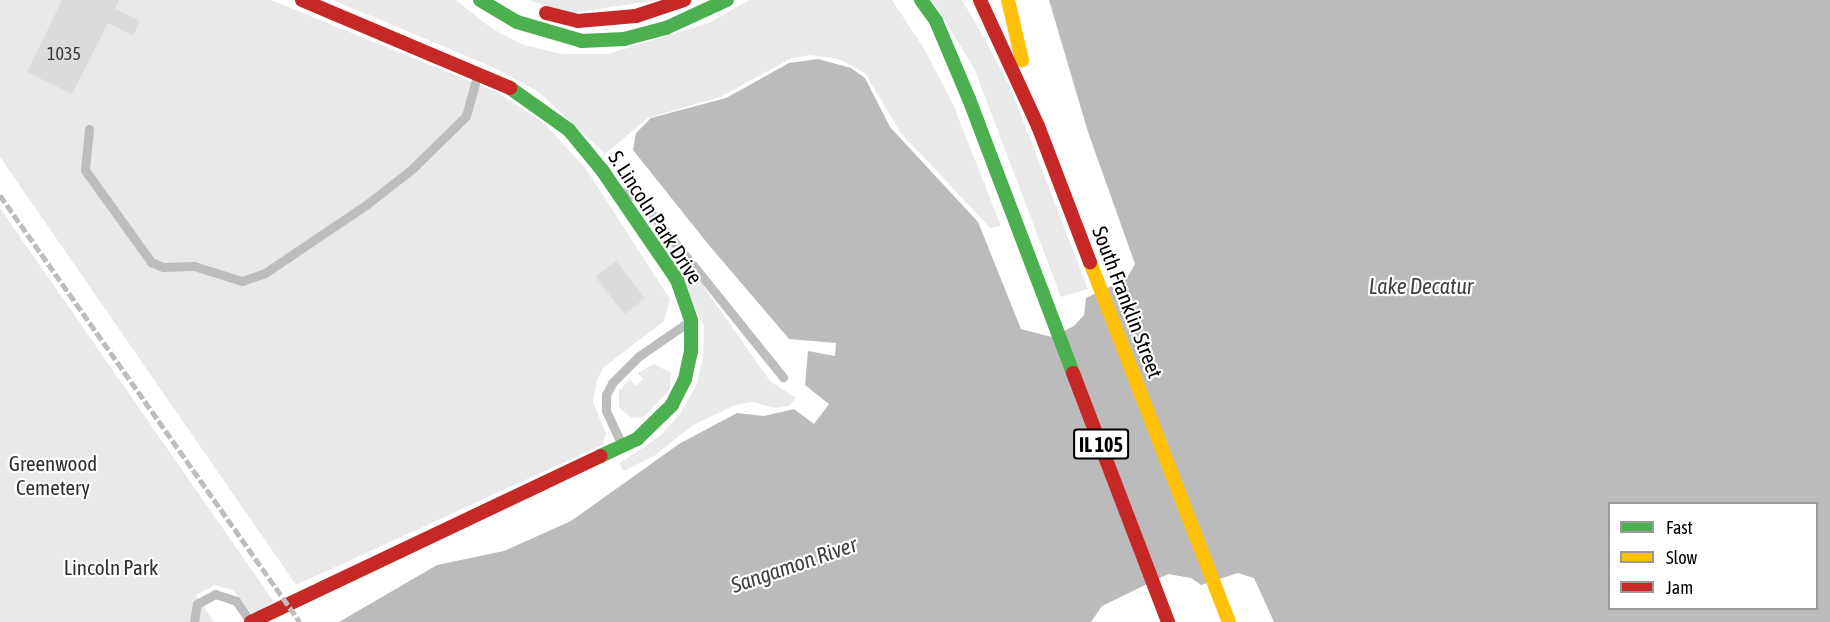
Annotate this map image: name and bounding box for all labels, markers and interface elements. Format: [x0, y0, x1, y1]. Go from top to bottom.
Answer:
house number: 1035 [47, 43, 81, 65]
street label: S. Lincoln Park Drive [604, 146, 708, 288]
street label: South Franklin Street [1087, 223, 1169, 381]
water label: Lake Decatur [1369, 274, 1473, 300]
road number: IL 105 [1072, 427, 1130, 461]
park label: Greenwood Cemetery [9, 450, 97, 500]
legend [1608, 502, 1818, 610]
text: Fast [1666, 517, 1693, 538]
water label: Sangamon River [728, 531, 860, 599]
text: Slow [1666, 547, 1697, 568]
park label: Lincoln Park [64, 554, 158, 580]
text: Jam [1666, 577, 1693, 598]

